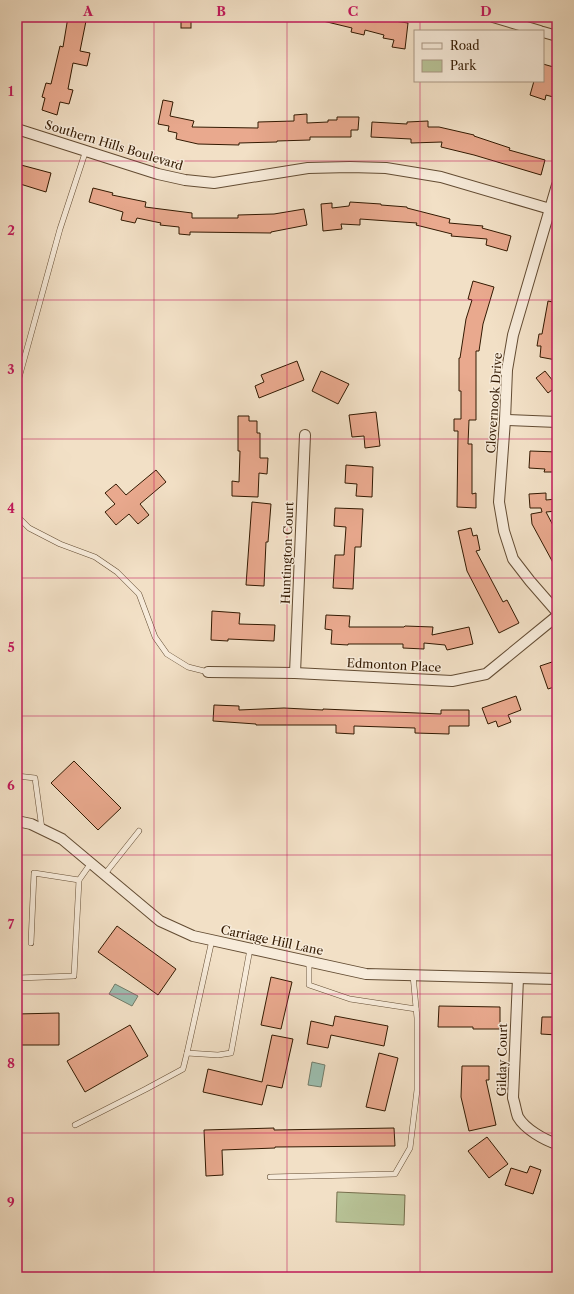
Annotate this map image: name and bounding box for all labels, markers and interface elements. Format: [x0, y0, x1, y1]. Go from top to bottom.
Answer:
text: A [82, 3, 94, 19]
text: B [216, 3, 226, 19]
text: C [348, 3, 358, 19]
text: D [480, 3, 492, 19]
legend [414, 30, 544, 82]
text: Road [450, 38, 480, 53]
text: Park [450, 58, 477, 73]
text: 1 [8, 83, 14, 99]
street label: Southern Hills Boulevard [43, 117, 185, 173]
text: 2 [7, 222, 15, 238]
street label: Clovernook Drive [483, 352, 505, 454]
text: 3 [7, 361, 15, 377]
text: 4 [7, 500, 15, 516]
street label: Huntington Court [278, 501, 296, 604]
text: 5 [7, 639, 15, 655]
street label: Edmonton Place [346, 655, 442, 675]
text: 6 [7, 777, 15, 793]
text: 7 [8, 916, 15, 932]
street label: Carriage Hill Lane [219, 922, 325, 958]
street label: Gilday Court [494, 1023, 510, 1097]
text: 8 [7, 1055, 15, 1071]
text: 9 [7, 1194, 15, 1210]

